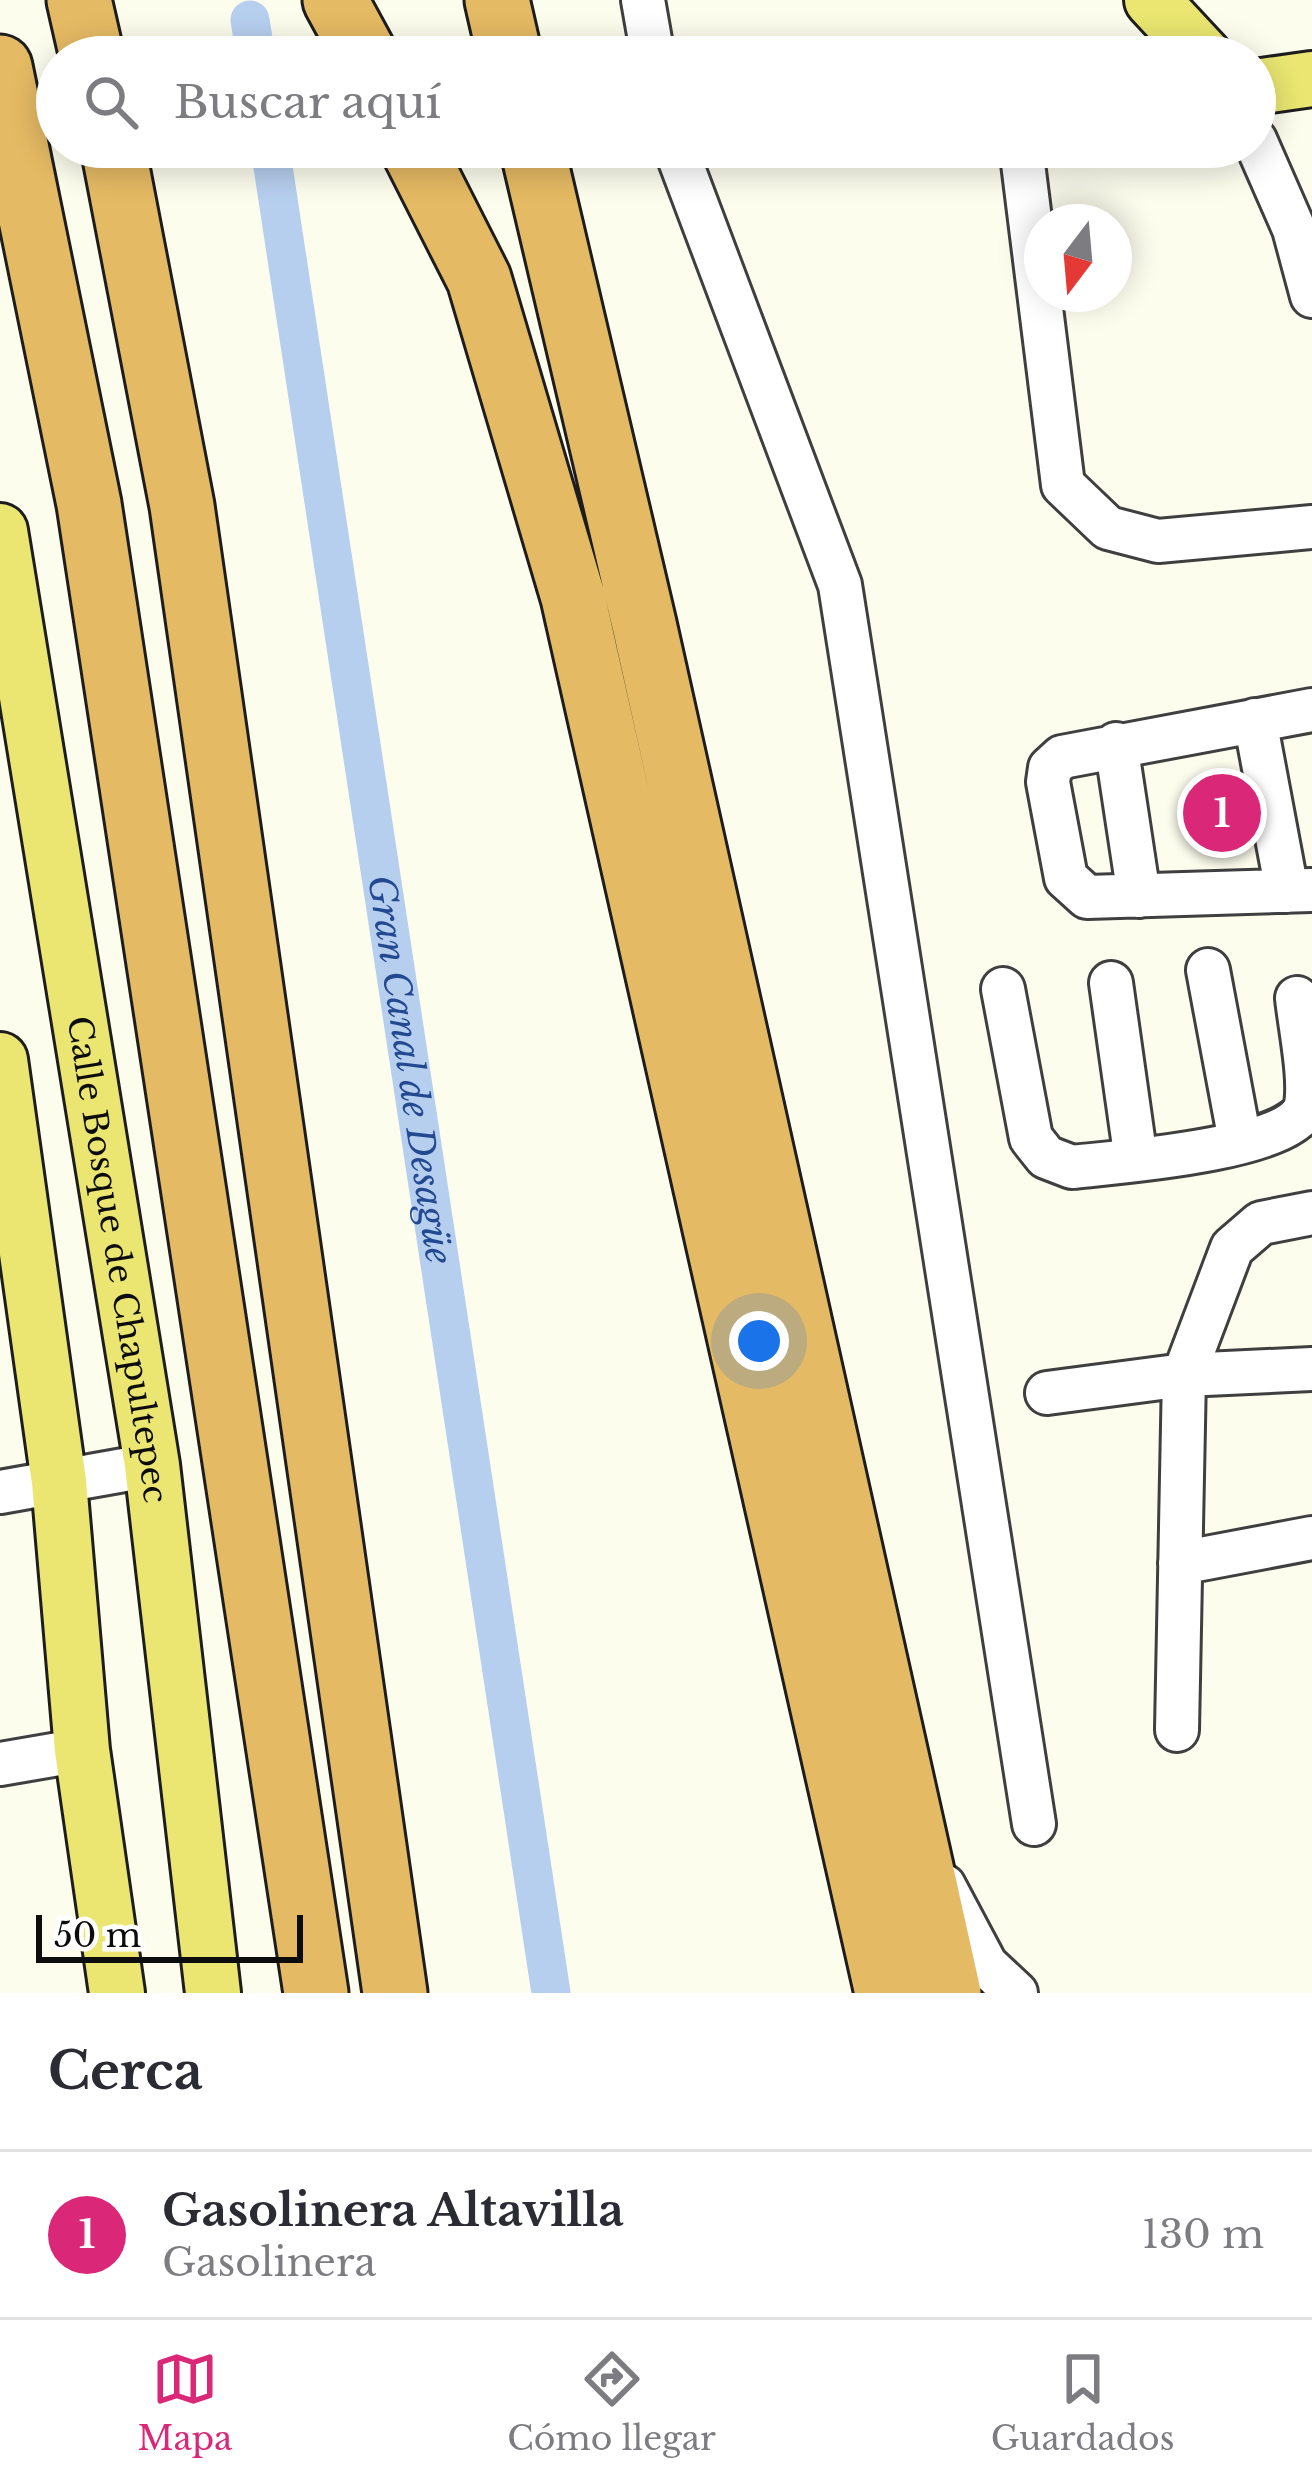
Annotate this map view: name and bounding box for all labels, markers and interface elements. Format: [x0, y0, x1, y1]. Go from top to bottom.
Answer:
search box [36, 36, 1276, 168]
icon: search [78, 69, 144, 135]
text: Buscar aquí [174, 74, 441, 130]
north arrow [1024, 204, 1132, 312]
pin: 1 [1183, 768, 1261, 858]
water label: Gran Canal de Desagüe [358, 872, 462, 1267]
street label: Calle Bosque de Chapultepec [58, 1013, 176, 1505]
your location [729, 1311, 789, 1371]
scale bar [36, 1909, 303, 1962]
text: 50 m [54, 1915, 141, 1956]
text: Cerca [48, 2040, 203, 2103]
text: Gasolinera Altavilla [162, 2182, 624, 2238]
text: 1 [78, 2210, 96, 2259]
text: 130 m [1142, 2210, 1264, 2259]
text: Gasolinera [162, 2238, 376, 2287]
tab: Mapa [137, 2346, 232, 2459]
tab: Cómo llegar [507, 2346, 716, 2459]
tab: Guardados [991, 2346, 1175, 2459]

